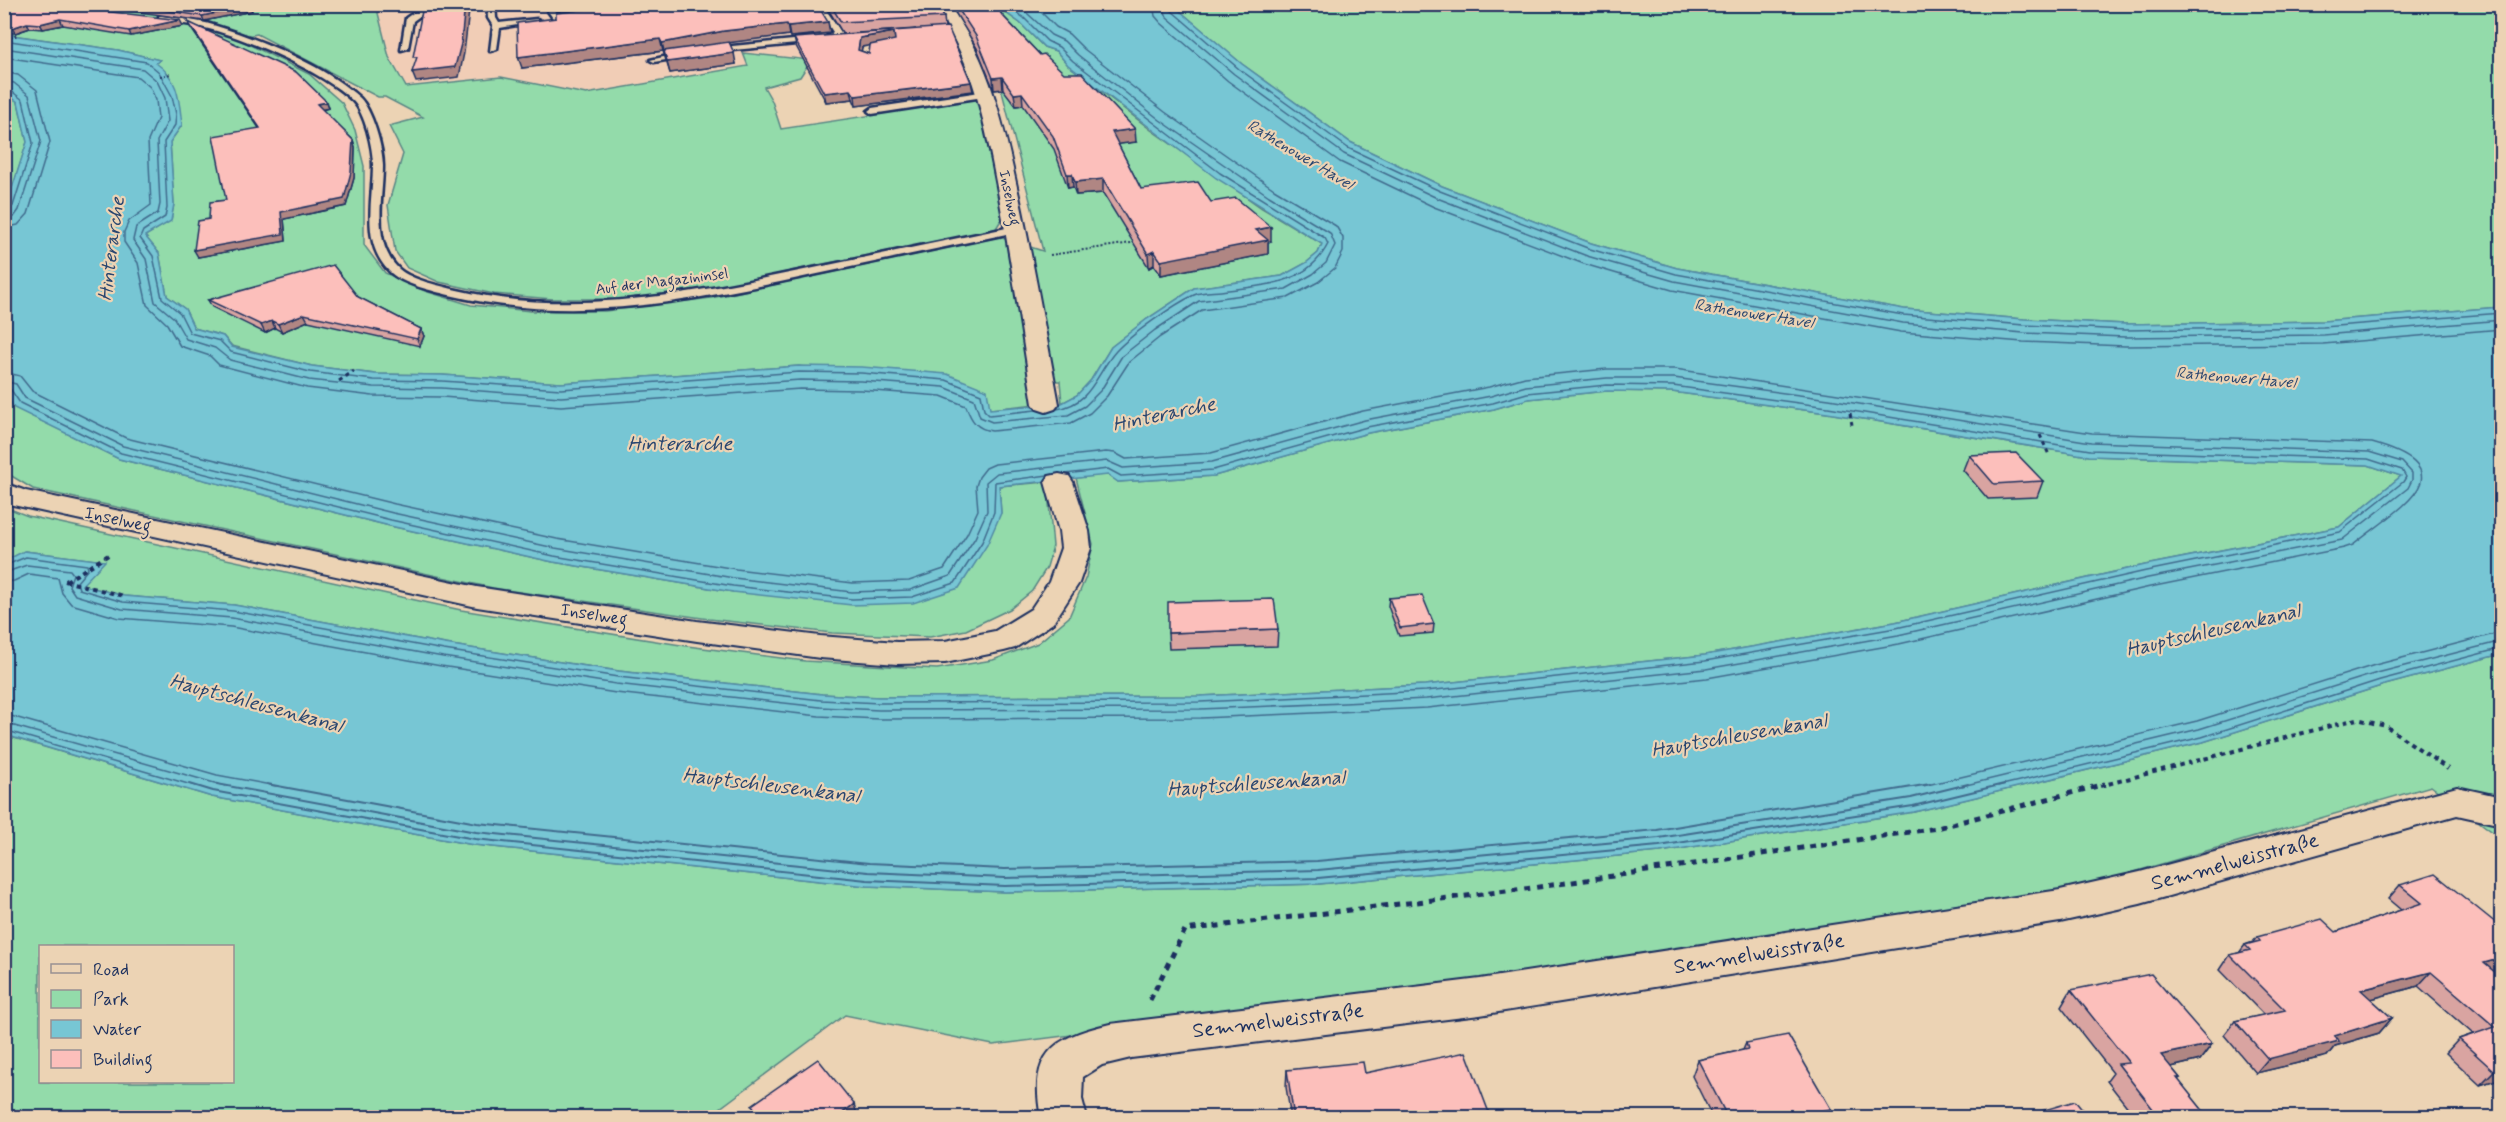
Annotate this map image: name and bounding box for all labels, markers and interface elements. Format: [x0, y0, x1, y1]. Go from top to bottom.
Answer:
water label: Rathenower Havel [1243, 115, 1359, 196]
street label: Inselweg [992, 168, 1025, 228]
water label: Hinterarche [92, 194, 132, 303]
street label: Auf der Magazininsel [595, 264, 729, 301]
water label: Rathenower Havel [1693, 294, 1818, 334]
water label: Rathenower Havel [2175, 362, 2300, 394]
water label: Hinterarche [1110, 391, 1219, 439]
water label: Hinterarche [628, 431, 733, 458]
street label: Inselweg [82, 501, 154, 541]
water label: Hauptschleusenkanal [2123, 597, 2306, 664]
street label: Inselweg [558, 598, 629, 634]
water label: Hauptschleusenkanal [167, 668, 348, 741]
water label: Hauptschleusenkanal [1649, 707, 1832, 765]
water label: Hauptschleusenkanal [681, 762, 864, 811]
water label: Hauptschleusenkanal [1166, 764, 1349, 804]
street label: Semmelweisstraße [2148, 826, 2322, 898]
street label: Semmelweisstraße [1672, 927, 1846, 981]
legend [39, 945, 234, 1083]
text: Road [93, 958, 129, 982]
text: Park [93, 988, 129, 1012]
street label: Semmelweisstraße [1191, 997, 1365, 1045]
text: Water [93, 1018, 142, 1042]
text: Building [93, 1048, 153, 1074]

